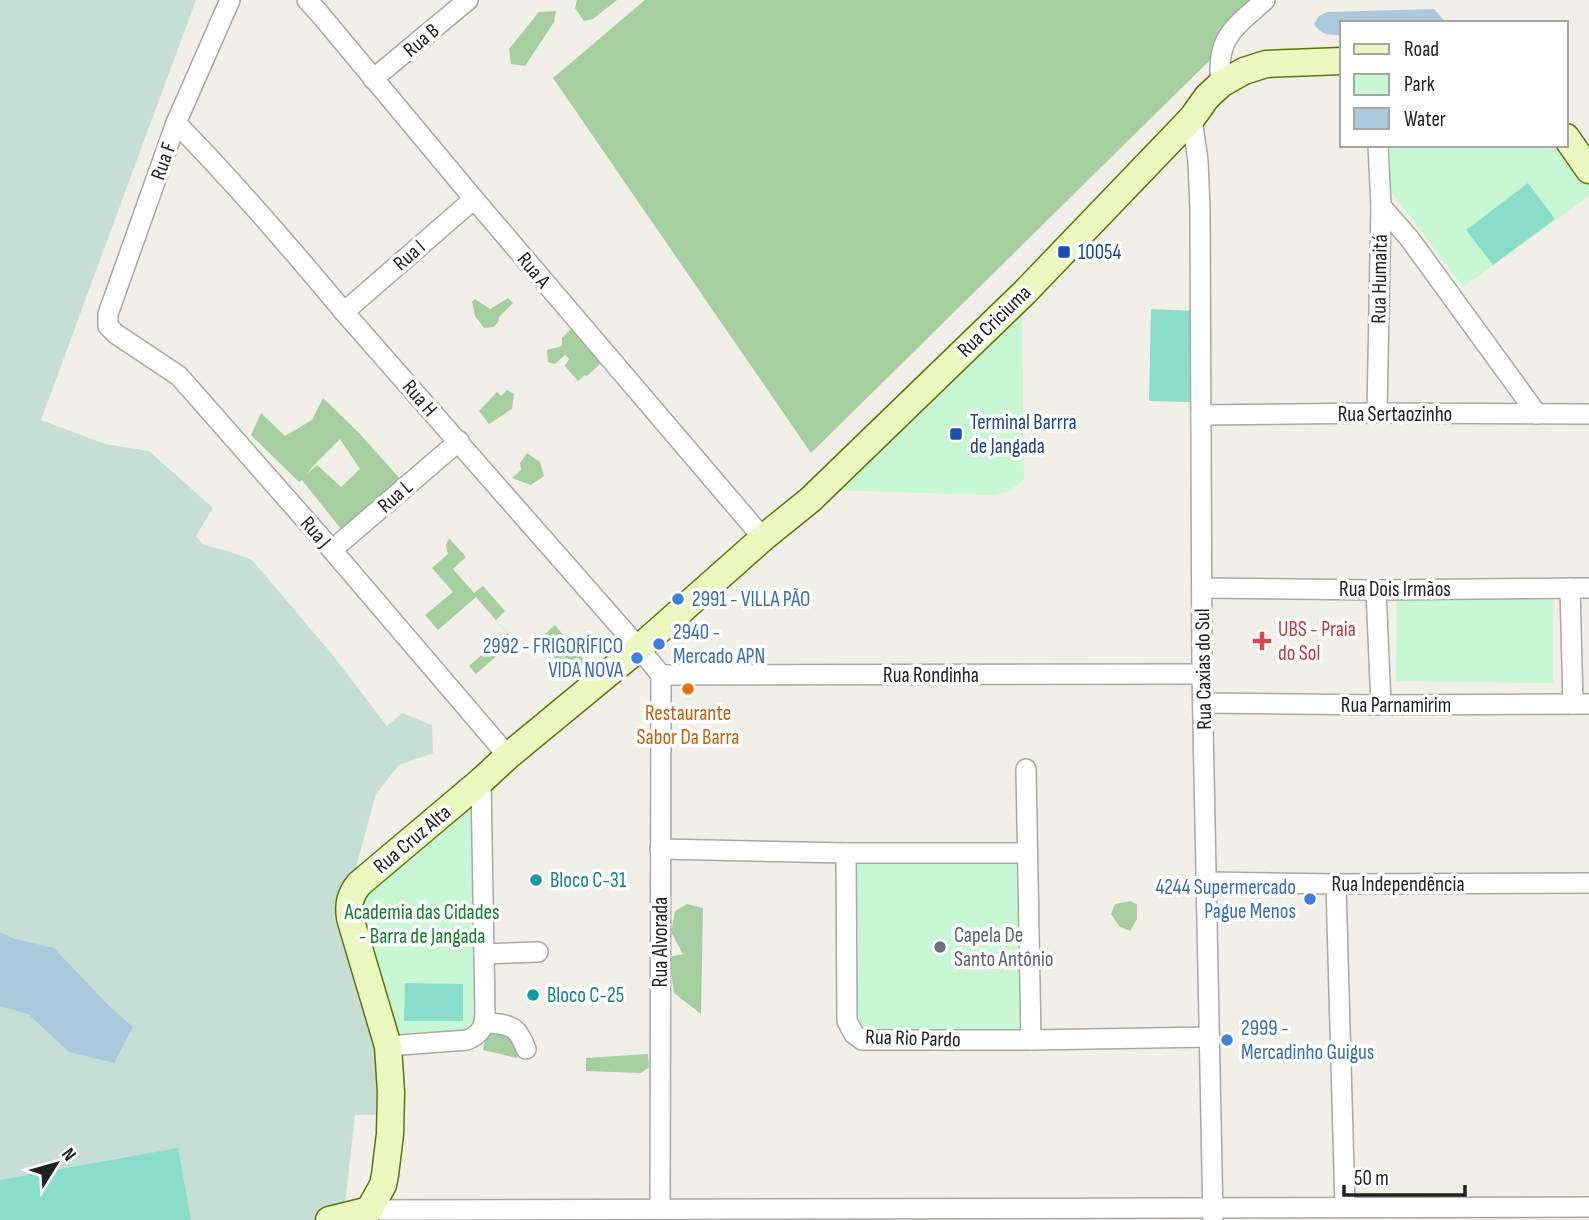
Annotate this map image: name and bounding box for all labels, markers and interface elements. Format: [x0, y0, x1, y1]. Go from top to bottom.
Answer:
street label: Rua B [398, 18, 444, 63]
legend [1340, 21, 1568, 147]
text: Road [1404, 37, 1439, 62]
text: Park [1404, 72, 1435, 97]
text: Water [1404, 107, 1446, 132]
street label: Rua F [145, 139, 182, 183]
street label: Rua Humaitá [1366, 234, 1393, 324]
street label: Rua I [388, 235, 430, 276]
place label: 10054 [1078, 240, 1122, 265]
marker: 10054 [1056, 244, 1072, 260]
street label: Rua A [512, 247, 556, 294]
street label: Rua Criciuma [952, 280, 1036, 363]
street label: Rua H [397, 375, 442, 422]
street label: Rua Sertaozinho [1338, 402, 1452, 427]
place label: Terminal Barrra de Jangada [970, 410, 1077, 459]
marker: Terminal Barrra de Jangada [948, 426, 964, 442]
street label: Rua L [373, 474, 418, 518]
street label: Rua J [295, 511, 336, 553]
street label: Rua Dois Irmãos [1339, 577, 1451, 602]
place label: 2991 - VILLA PÃO [692, 587, 810, 612]
marker: 2991 - VILLA PÃO [670, 591, 686, 607]
street label: Rua Caxias do Sul [1190, 608, 1217, 730]
place label: UBS - Praia do Sol [1278, 617, 1356, 666]
place label: 2940 - Mercado APN [673, 620, 765, 669]
marker: UBS - Praia do Sol [1252, 631, 1272, 651]
place label: 2992 - FRIGORÍFICO VIDA NOVA [483, 634, 624, 683]
marker: 2940 - Mercado APN [651, 636, 667, 652]
marker: 2992 - FRIGORÍFICO VIDA NOVA [629, 650, 645, 666]
street label: Rua Rondinha [883, 663, 979, 688]
marker: Restaurante Sabor Da Barra [680, 681, 696, 697]
street label: Rua Parnamirim [1341, 693, 1451, 718]
place label: Restaurante Sabor Da Barra [637, 701, 739, 750]
street label: Rua Cruz Alta [369, 800, 456, 879]
place label: Bloco C-31 [550, 868, 627, 893]
marker: Bloco C-31 [528, 872, 544, 888]
street label: Rua Independência [1331, 872, 1465, 897]
place label: 4244 Supermercado Pague Menos [1155, 875, 1296, 924]
marker: 4244 Supermercado Pague Menos [1302, 891, 1318, 907]
street label: Rua Alvorada [648, 897, 673, 987]
park label: Academia das Cidades - Barra de Jangada [344, 900, 499, 949]
place label: Capela De Santo Antônio [954, 923, 1054, 972]
marker: Capela De Santo Antônio [932, 939, 948, 955]
place label: Bloco C-25 [547, 983, 624, 1008]
marker: Bloco C-25 [525, 987, 541, 1003]
place label: 2999 - Mercadinho Guigus [1241, 1016, 1374, 1065]
street label: Rua Rio Pardo [865, 1024, 961, 1053]
marker: 2999 - Mercadinho Guigus [1219, 1032, 1235, 1048]
north arrow [21, 1129, 91, 1199]
text: N [56, 1144, 81, 1166]
scale bar [1344, 1154, 1465, 1198]
text: 50 m [1354, 1166, 1389, 1191]

